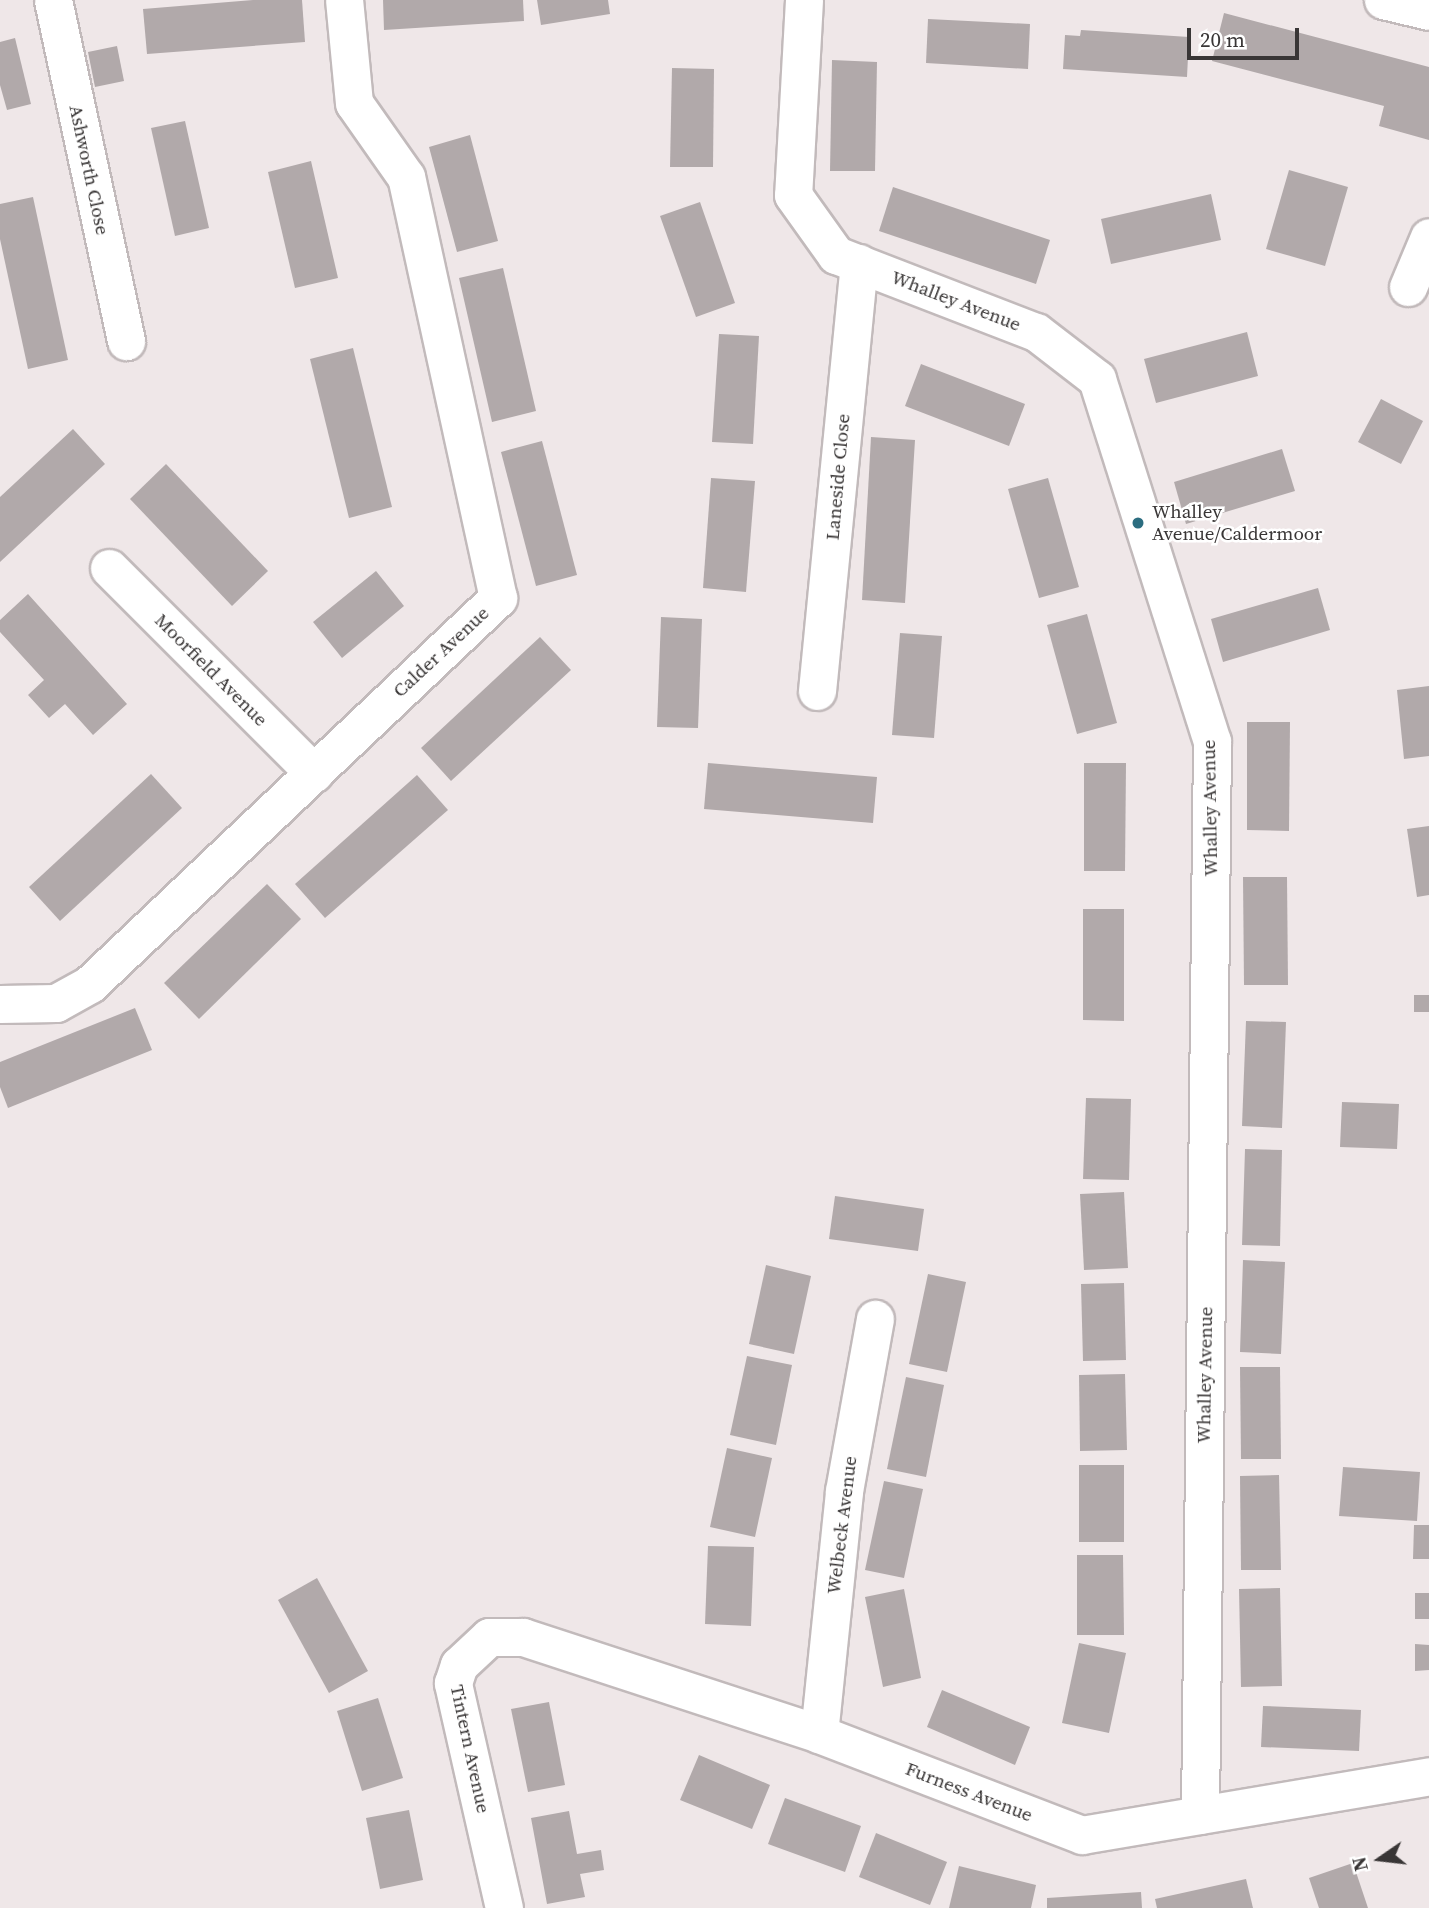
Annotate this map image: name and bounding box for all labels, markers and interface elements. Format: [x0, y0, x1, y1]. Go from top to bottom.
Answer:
scale bar [1191, 14, 1303, 58]
text: 20 m [1200, 25, 1245, 54]
street label: Ashworth Close [64, 103, 114, 237]
street label: Whalley Avenue [888, 266, 1024, 336]
street label: Laneside Close [821, 413, 855, 541]
place label: Whalley Avenue/Caldermoor [1152, 501, 1322, 545]
marker: Whalley Avenue/Caldermoor [1130, 515, 1146, 531]
street label: Calder Avenue [388, 602, 494, 702]
street label: Moorfield Avenue [150, 609, 272, 731]
street label: Whalley Avenue [1197, 739, 1223, 877]
street label: Whalley Avenue [1192, 1306, 1218, 1444]
street label: Welbeck Avenue [822, 1455, 862, 1595]
street label: Tintern Avenue [445, 1683, 495, 1815]
street label: Furness Avenue [902, 1757, 1036, 1827]
north arrow [1345, 1824, 1415, 1894]
text: N [1345, 1854, 1374, 1874]

